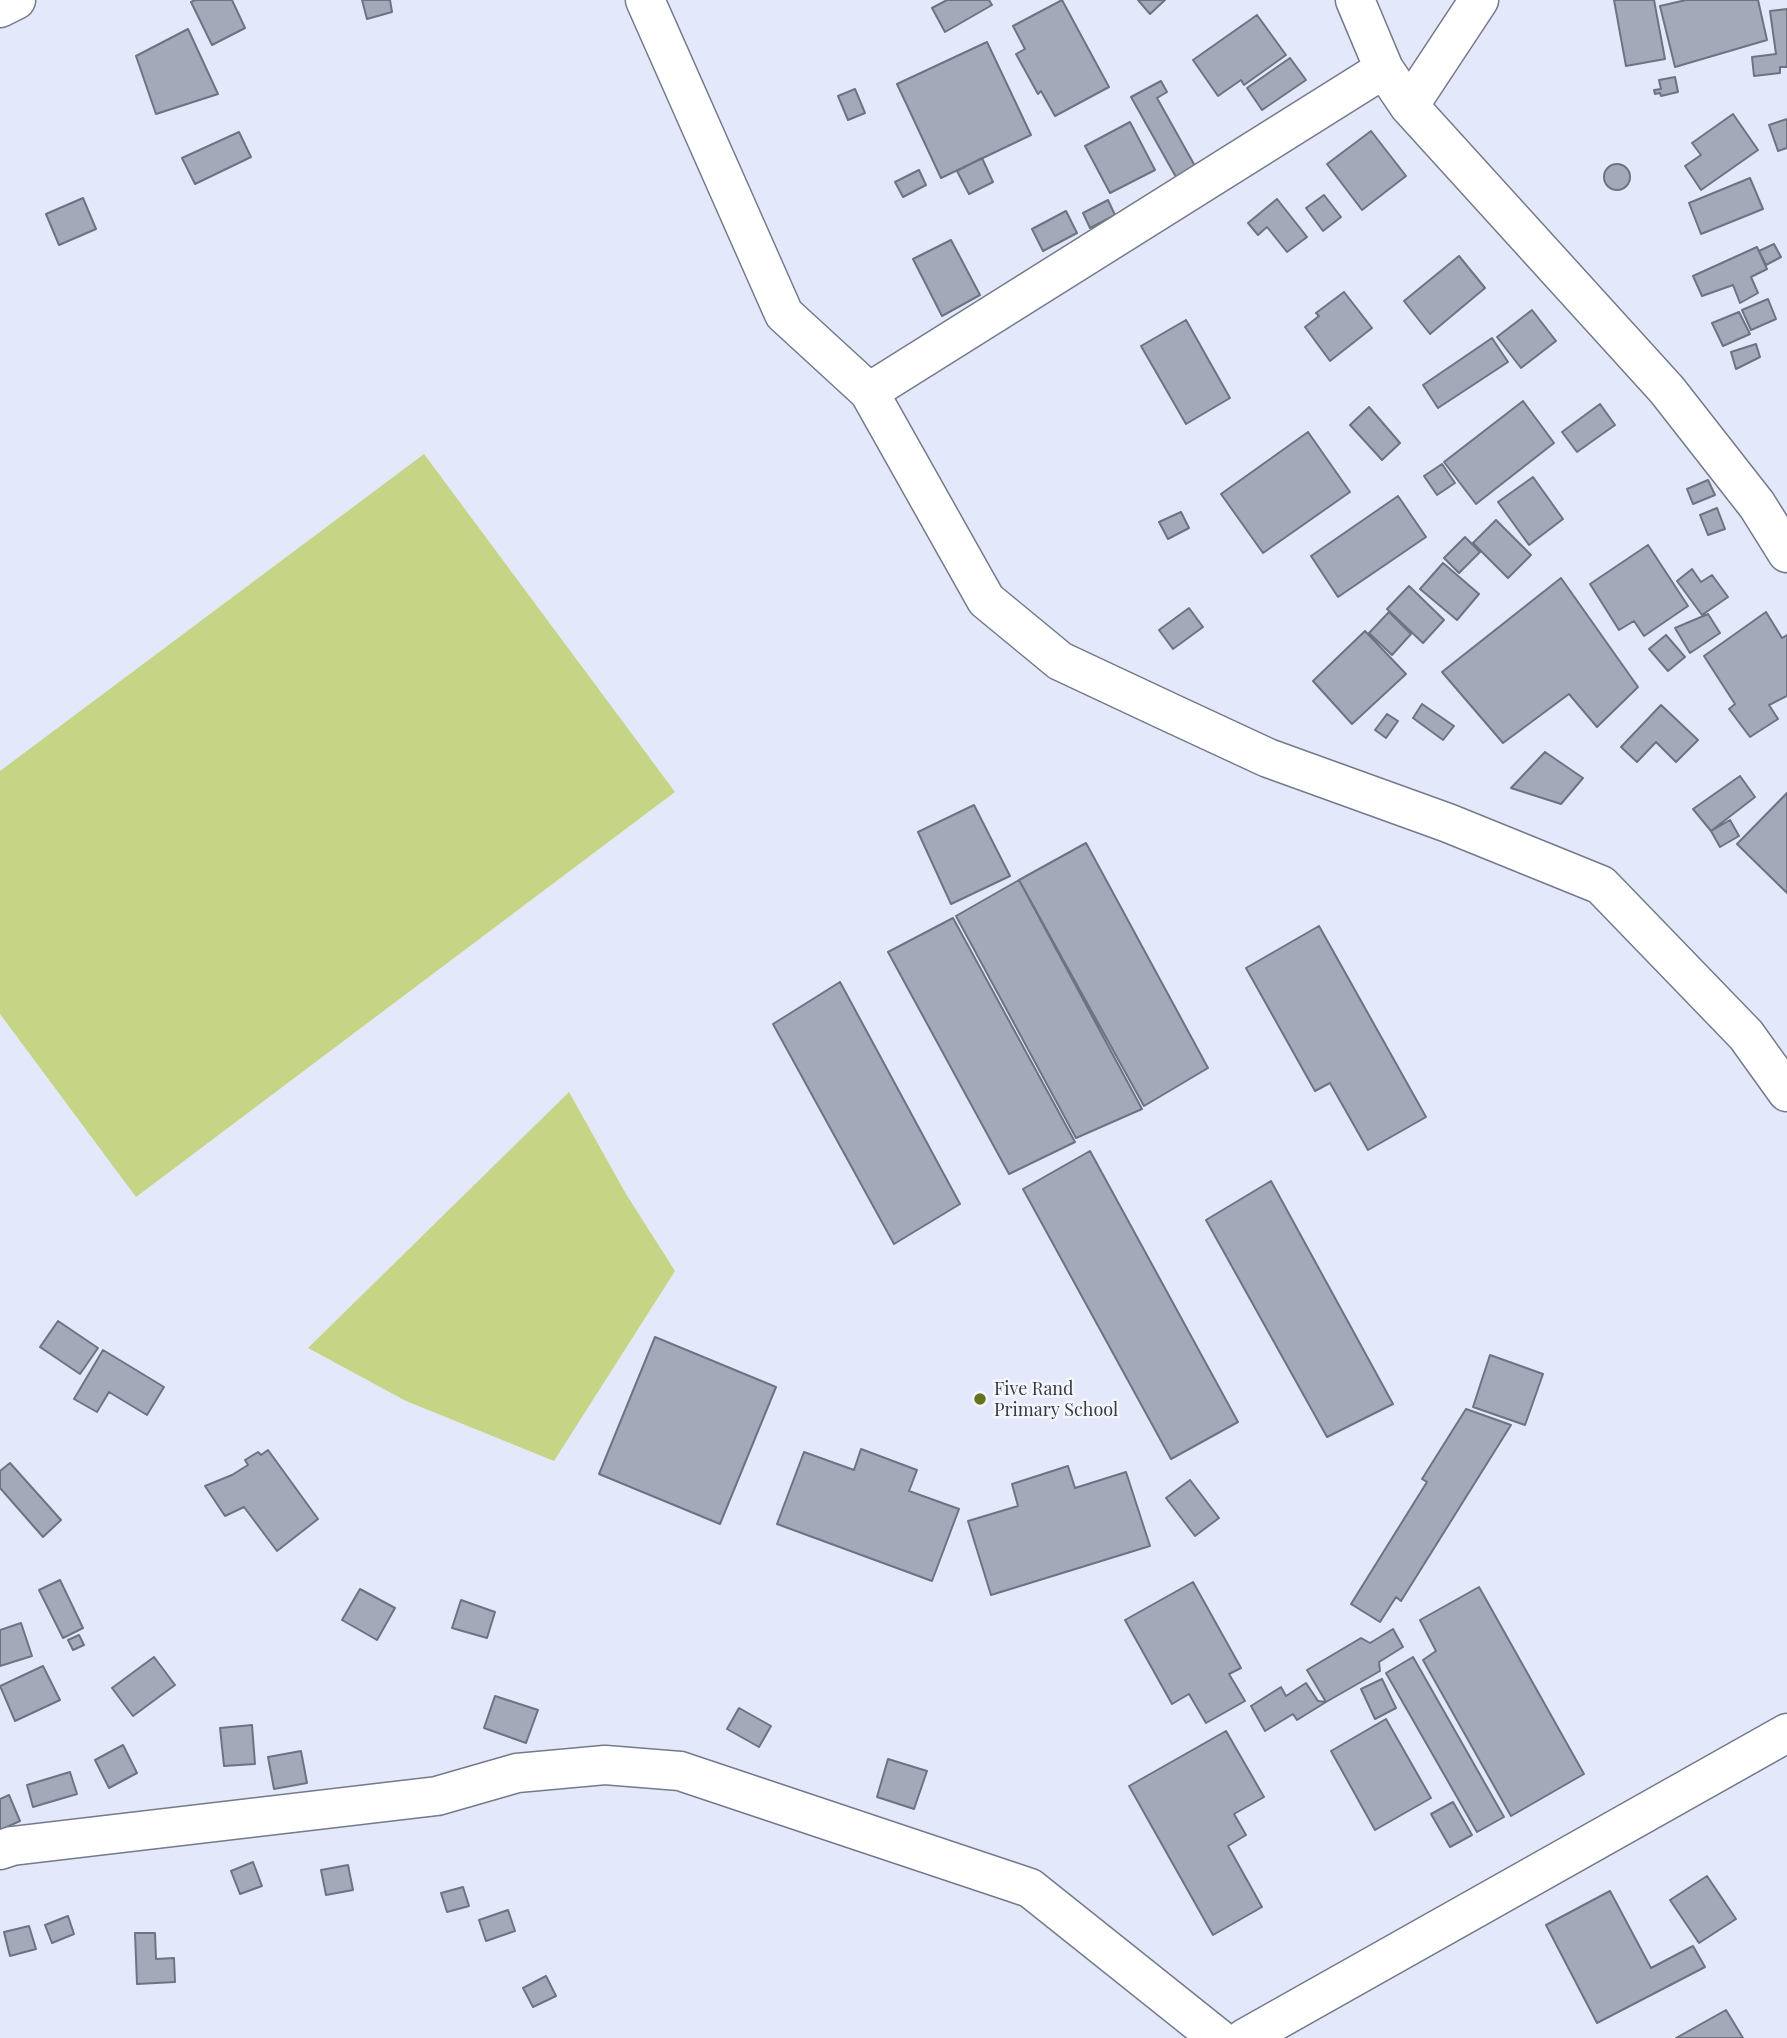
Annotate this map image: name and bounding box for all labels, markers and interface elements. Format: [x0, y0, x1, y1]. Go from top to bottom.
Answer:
place label: Five Rand Primary School [994, 1378, 1118, 1420]
marker: Five Rand Primary School [972, 1391, 988, 1407]

